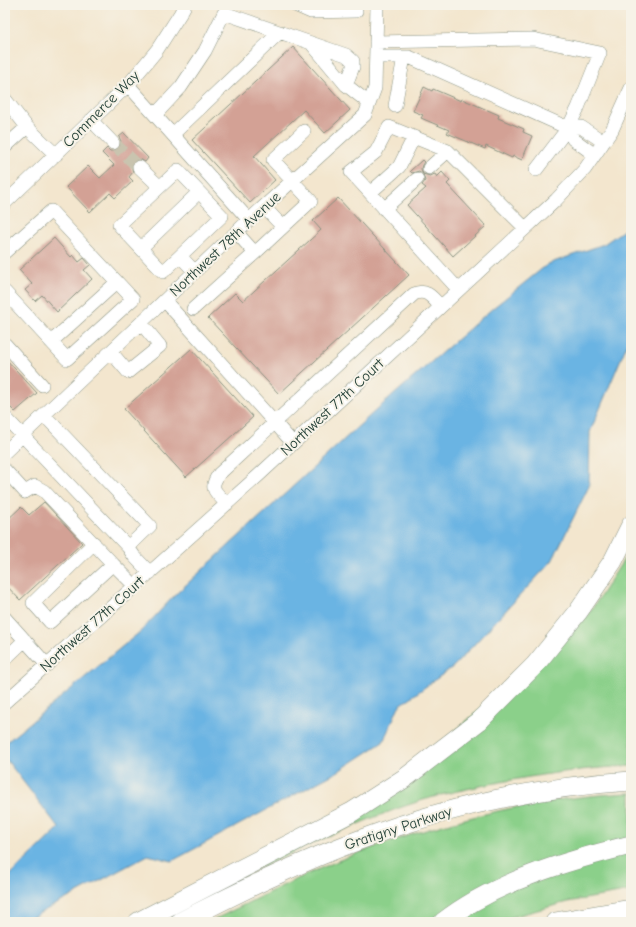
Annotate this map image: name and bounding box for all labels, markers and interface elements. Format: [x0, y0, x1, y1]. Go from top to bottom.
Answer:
street label: Commerce Way [59, 67, 143, 151]
street label: Northwest 78th Avenue [166, 187, 285, 300]
street label: Northwest 77th Court [277, 354, 388, 459]
street label: Northwest 77th Court [36, 572, 148, 676]
street label: Gratigny Parkway [342, 802, 454, 854]

